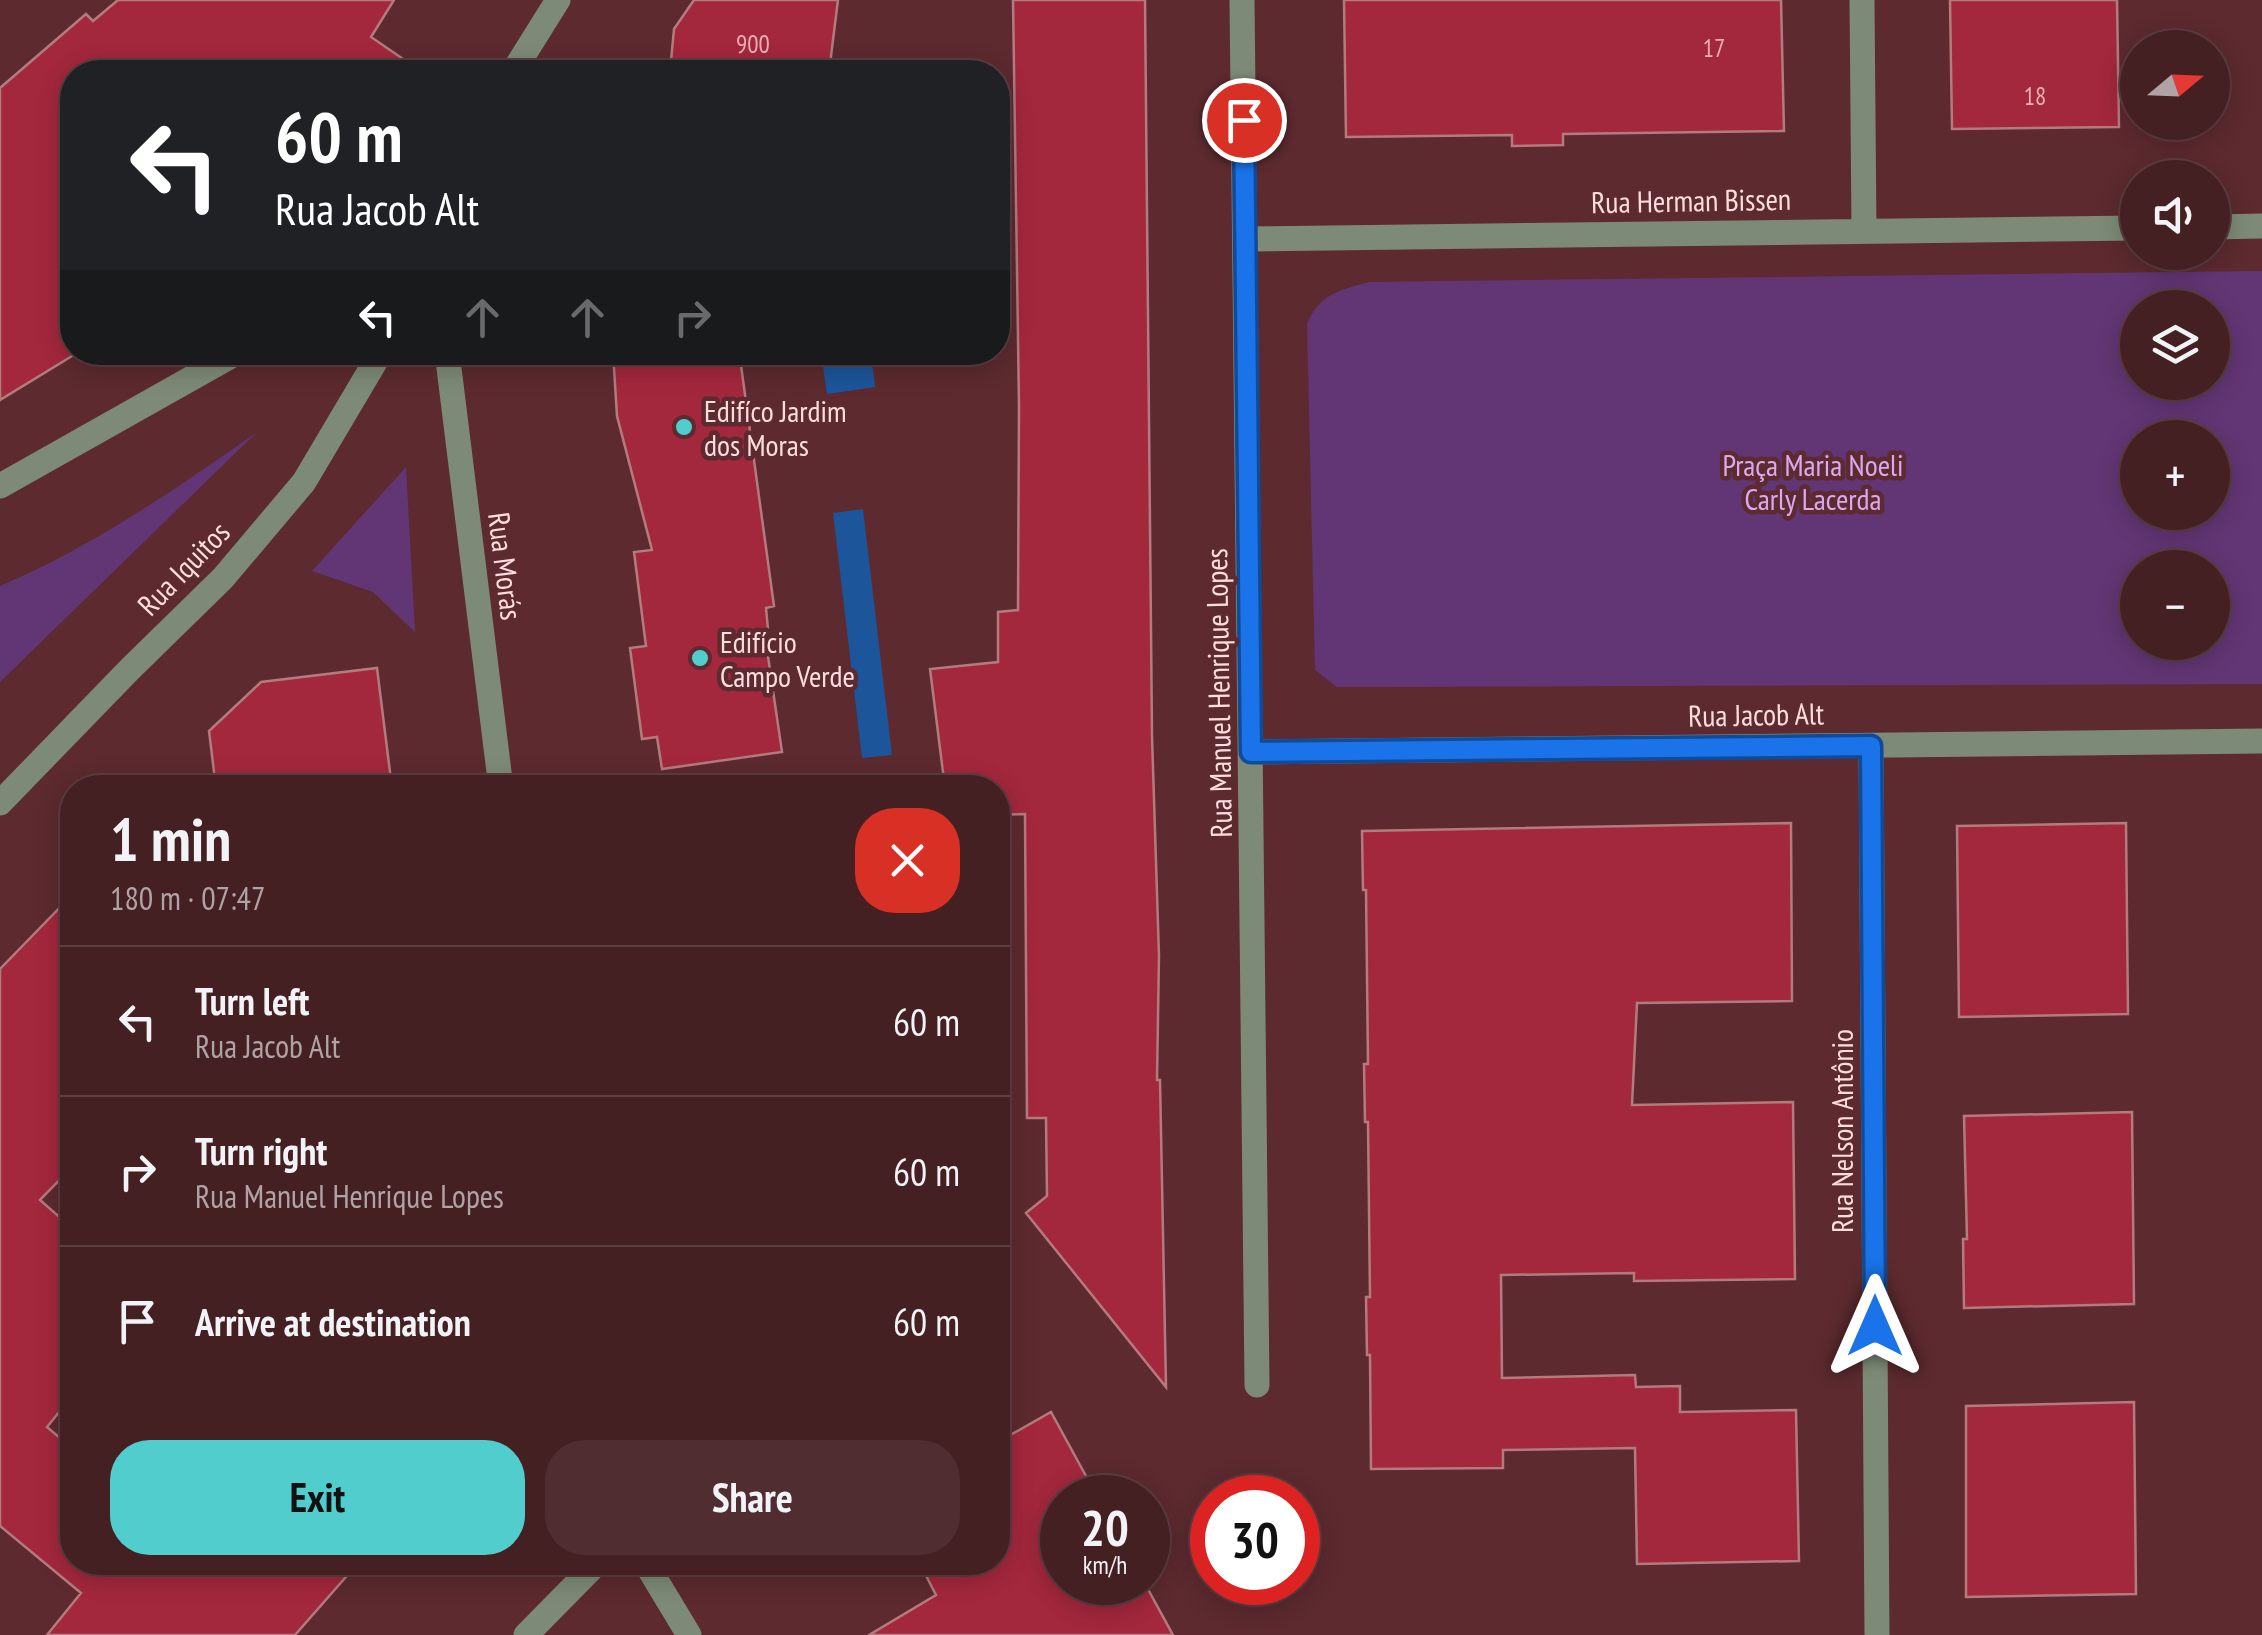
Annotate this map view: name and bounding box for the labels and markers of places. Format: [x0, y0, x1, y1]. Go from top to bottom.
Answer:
pin [1202, 78, 1287, 163]
place label: Edifíco Jardim dos Moras [704, 391, 847, 464]
marker: Edifíco Jardim dos Moras [673, 416, 695, 438]
place label: Edifício Campo Verde [720, 622, 855, 695]
marker: Edifício Campo Verde [689, 647, 711, 669]

